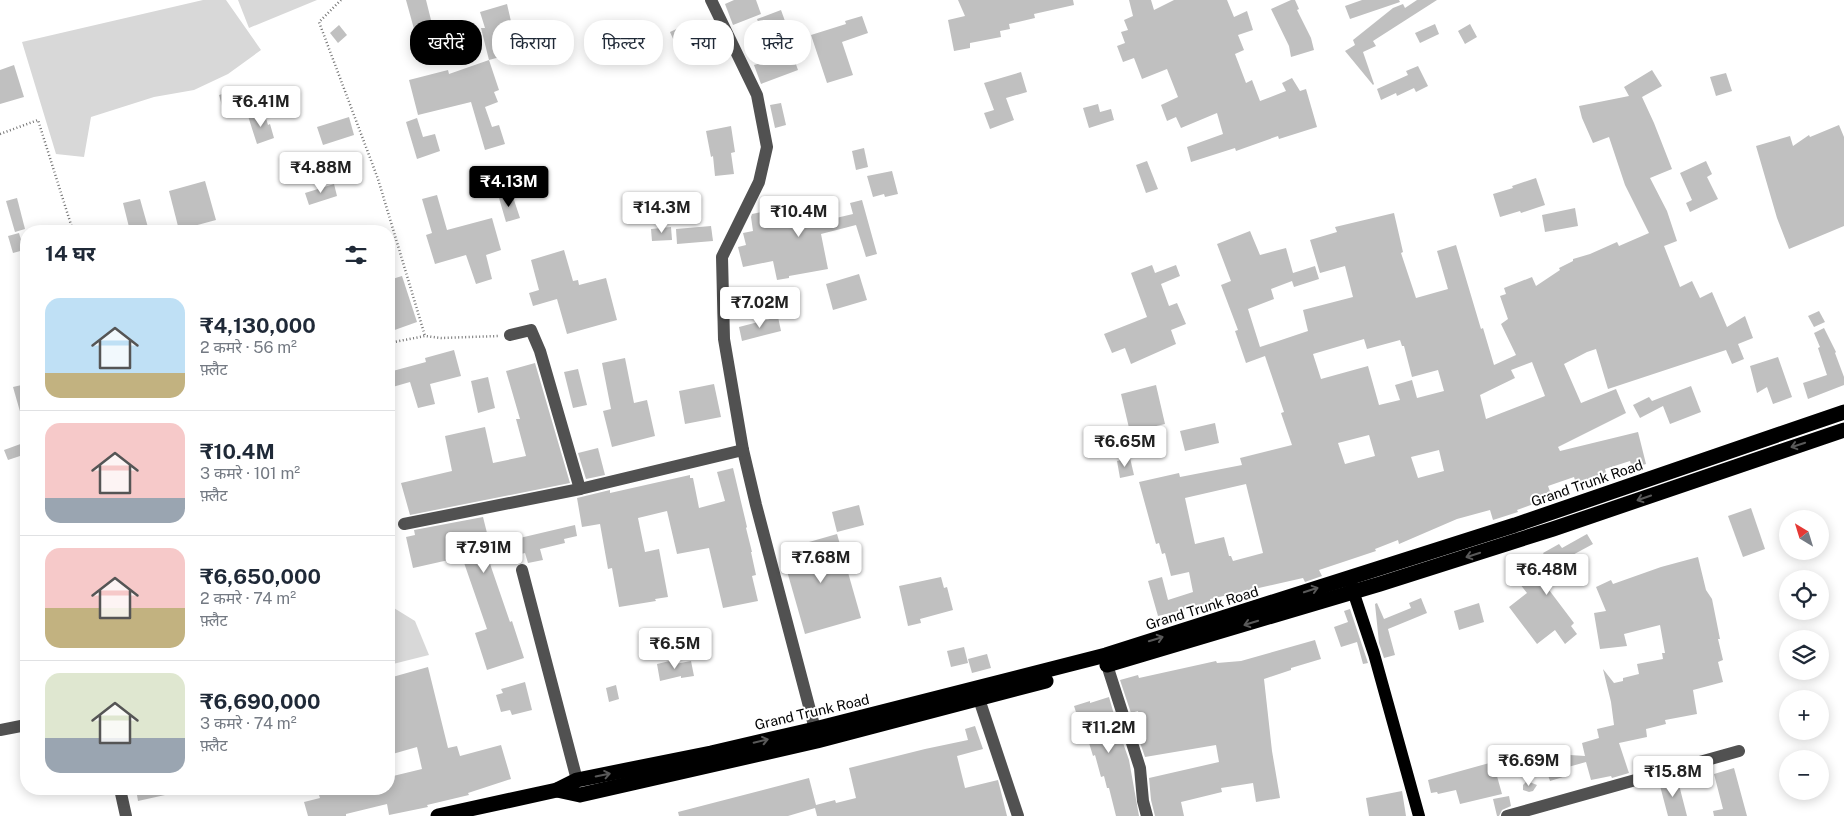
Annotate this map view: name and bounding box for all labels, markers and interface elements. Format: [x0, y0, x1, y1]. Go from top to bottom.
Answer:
chip: खरीदें [410, 20, 482, 65]
chip: किराया [492, 20, 574, 65]
chip: फ़िल्टर [584, 20, 663, 65]
chip: नया [673, 20, 734, 65]
chip: फ़्लैट [744, 20, 811, 65]
pin: ₹6.41M [220, 86, 302, 128]
text: ₹6.41M [232, 92, 290, 111]
pin: ₹4.88M [280, 152, 362, 194]
text: ₹4.88M [290, 158, 352, 177]
pin: ₹4.13M [468, 166, 550, 208]
text: ₹4.13M [480, 172, 538, 191]
pin: ₹14.3M [621, 192, 703, 234]
pin: ₹10.4M [758, 196, 840, 238]
text: ₹14.3M [633, 198, 691, 217]
text: ₹10.4M [771, 202, 827, 221]
text: 14 घर [45, 241, 95, 266]
icon: filters [342, 241, 370, 269]
pin: ₹7.02M [719, 286, 801, 329]
text: ₹7.02M [731, 293, 789, 312]
text: ₹4,130,000 [200, 313, 316, 338]
icon: home [85, 318, 145, 378]
text: 2 कमरे · 56 m² [200, 338, 297, 357]
text: फ़्लैट [200, 360, 228, 379]
pin: ₹6.65M [1084, 426, 1166, 468]
text: ₹6.65M [1094, 432, 1156, 451]
text: ₹10.4M [200, 439, 275, 464]
one-way arrow [1790, 441, 1806, 451]
icon: home [85, 443, 145, 503]
street label: Grand Trunk Road [1529, 456, 1645, 510]
text: 3 कमरे · 101 m² [200, 464, 300, 483]
text: फ़्लैट [200, 486, 228, 505]
one-way arrow [1637, 494, 1652, 503]
north arrow [1779, 510, 1829, 560]
map controls [1779, 510, 1829, 800]
pin: ₹7.91M [443, 532, 525, 574]
text: ₹7.91M [457, 538, 511, 557]
pin: ₹7.68M [780, 542, 862, 584]
text: ₹7.68M [792, 548, 850, 567]
one-way arrow [1466, 550, 1482, 560]
pin: ₹6.48M [1506, 554, 1588, 596]
text: ₹6.48M [1516, 560, 1578, 579]
text: ₹6,650,000 [200, 564, 321, 589]
icon: home [85, 568, 145, 628]
button: locate [1779, 570, 1829, 620]
street label: Grand Trunk Road [1144, 583, 1260, 633]
one-way arrow [1303, 585, 1318, 594]
text: 2 कमरे · 74 m² [200, 589, 296, 608]
text: फ़्लैट [200, 611, 228, 630]
one-way arrow [1243, 618, 1259, 628]
pin: ₹6.5M [640, 628, 710, 670]
button: layers [1779, 630, 1829, 680]
text: ₹6.5M [650, 634, 700, 653]
one-way arrow [1148, 634, 1163, 643]
text: ₹6,690,000 [200, 689, 321, 714]
button: + [1779, 690, 1829, 740]
street label: Grand Trunk Road [753, 691, 871, 733]
icon: home [85, 693, 145, 753]
pin: ₹11.2M [1068, 712, 1150, 754]
text: 3 कमरे · 74 m² [200, 714, 297, 733]
text: ₹11.2M [1082, 718, 1136, 737]
text: फ़्लैट [200, 736, 228, 755]
one-way arrow [753, 736, 769, 745]
pin: ₹6.69M [1488, 744, 1570, 787]
button: − [1779, 750, 1829, 800]
text: ₹6.69M [1499, 751, 1559, 770]
pin: ₹15.8M [1632, 756, 1714, 798]
text: ₹15.8M [1644, 762, 1702, 781]
one-way arrow [594, 770, 610, 779]

